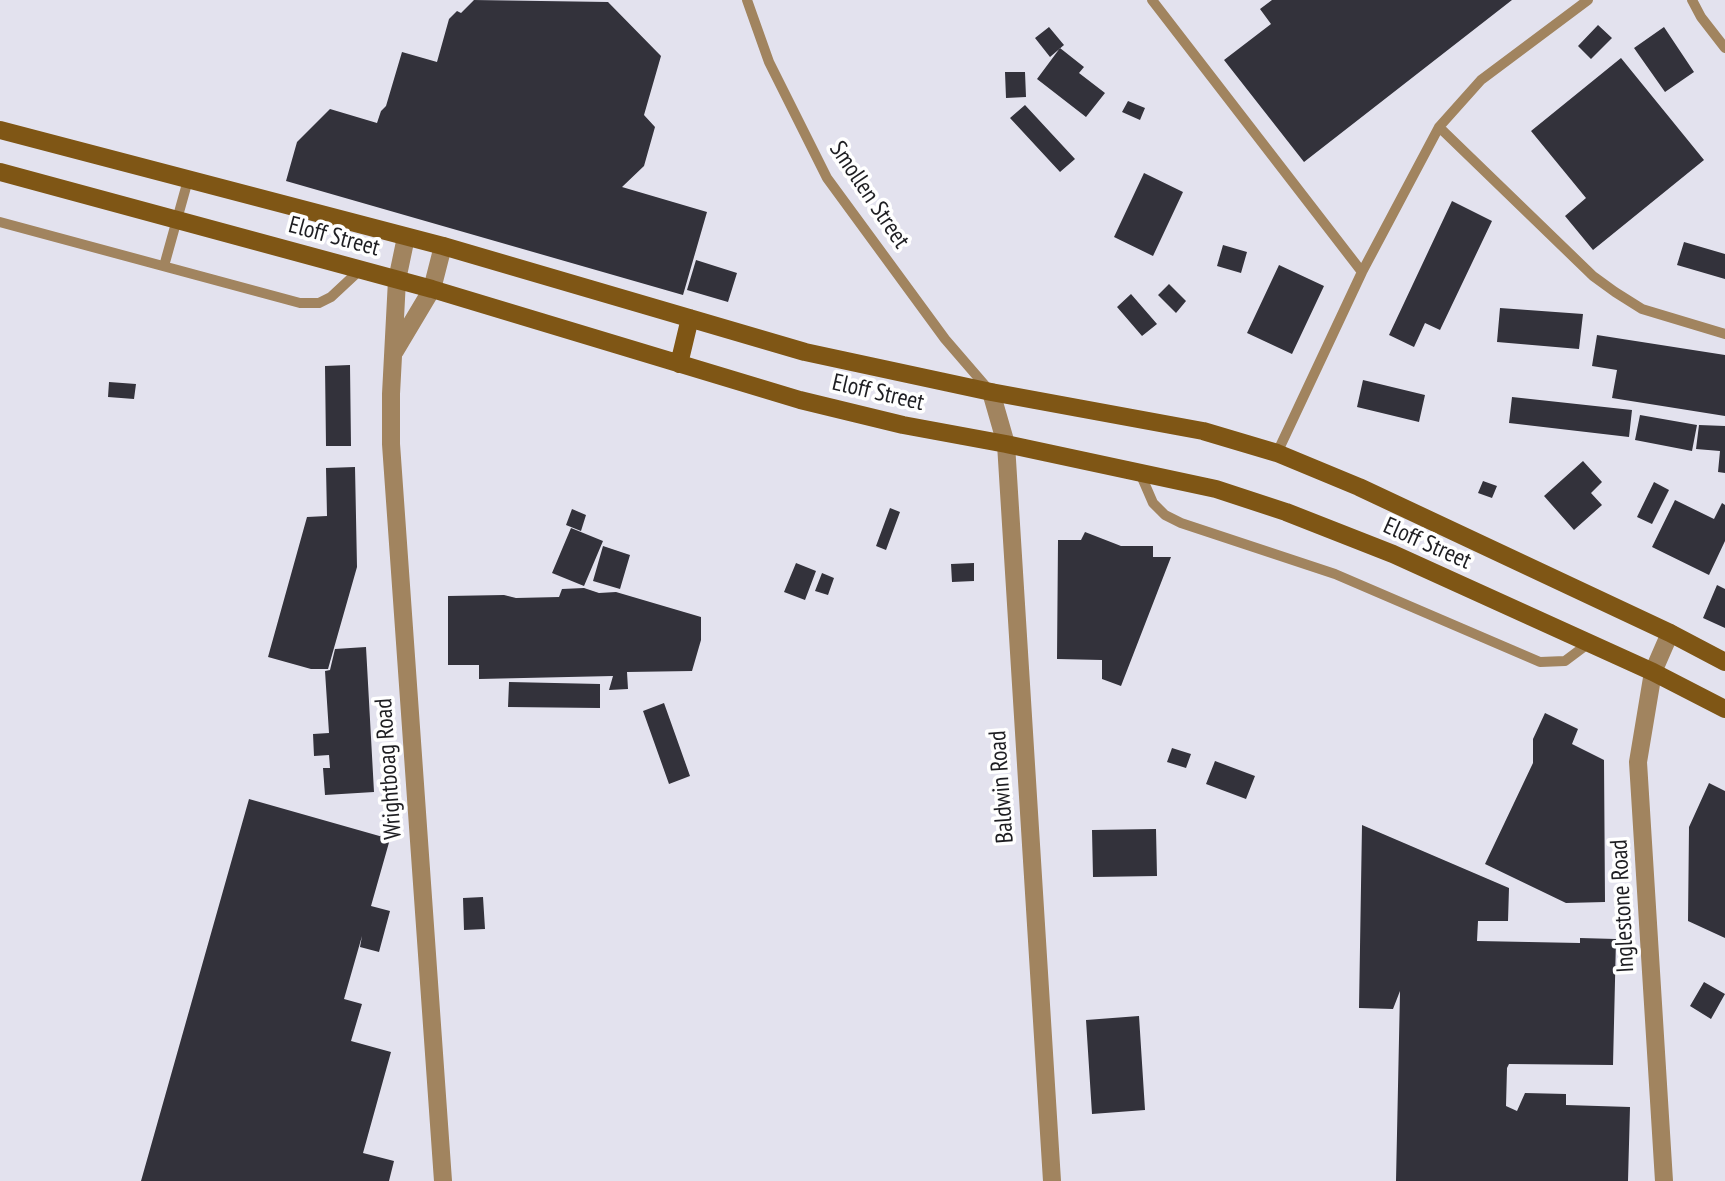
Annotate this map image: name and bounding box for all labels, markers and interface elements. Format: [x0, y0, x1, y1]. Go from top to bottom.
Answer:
street label: Smollen Street [823, 136, 915, 254]
street label: Eloff Street [285, 211, 383, 263]
street label: Eloff Street [829, 368, 927, 418]
street label: Eloff Street [1379, 512, 1475, 576]
street label: Wrightboag Road [370, 697, 408, 841]
street label: Baldwin Road [984, 730, 1020, 844]
street label: Inglestone Road [1605, 839, 1641, 973]

